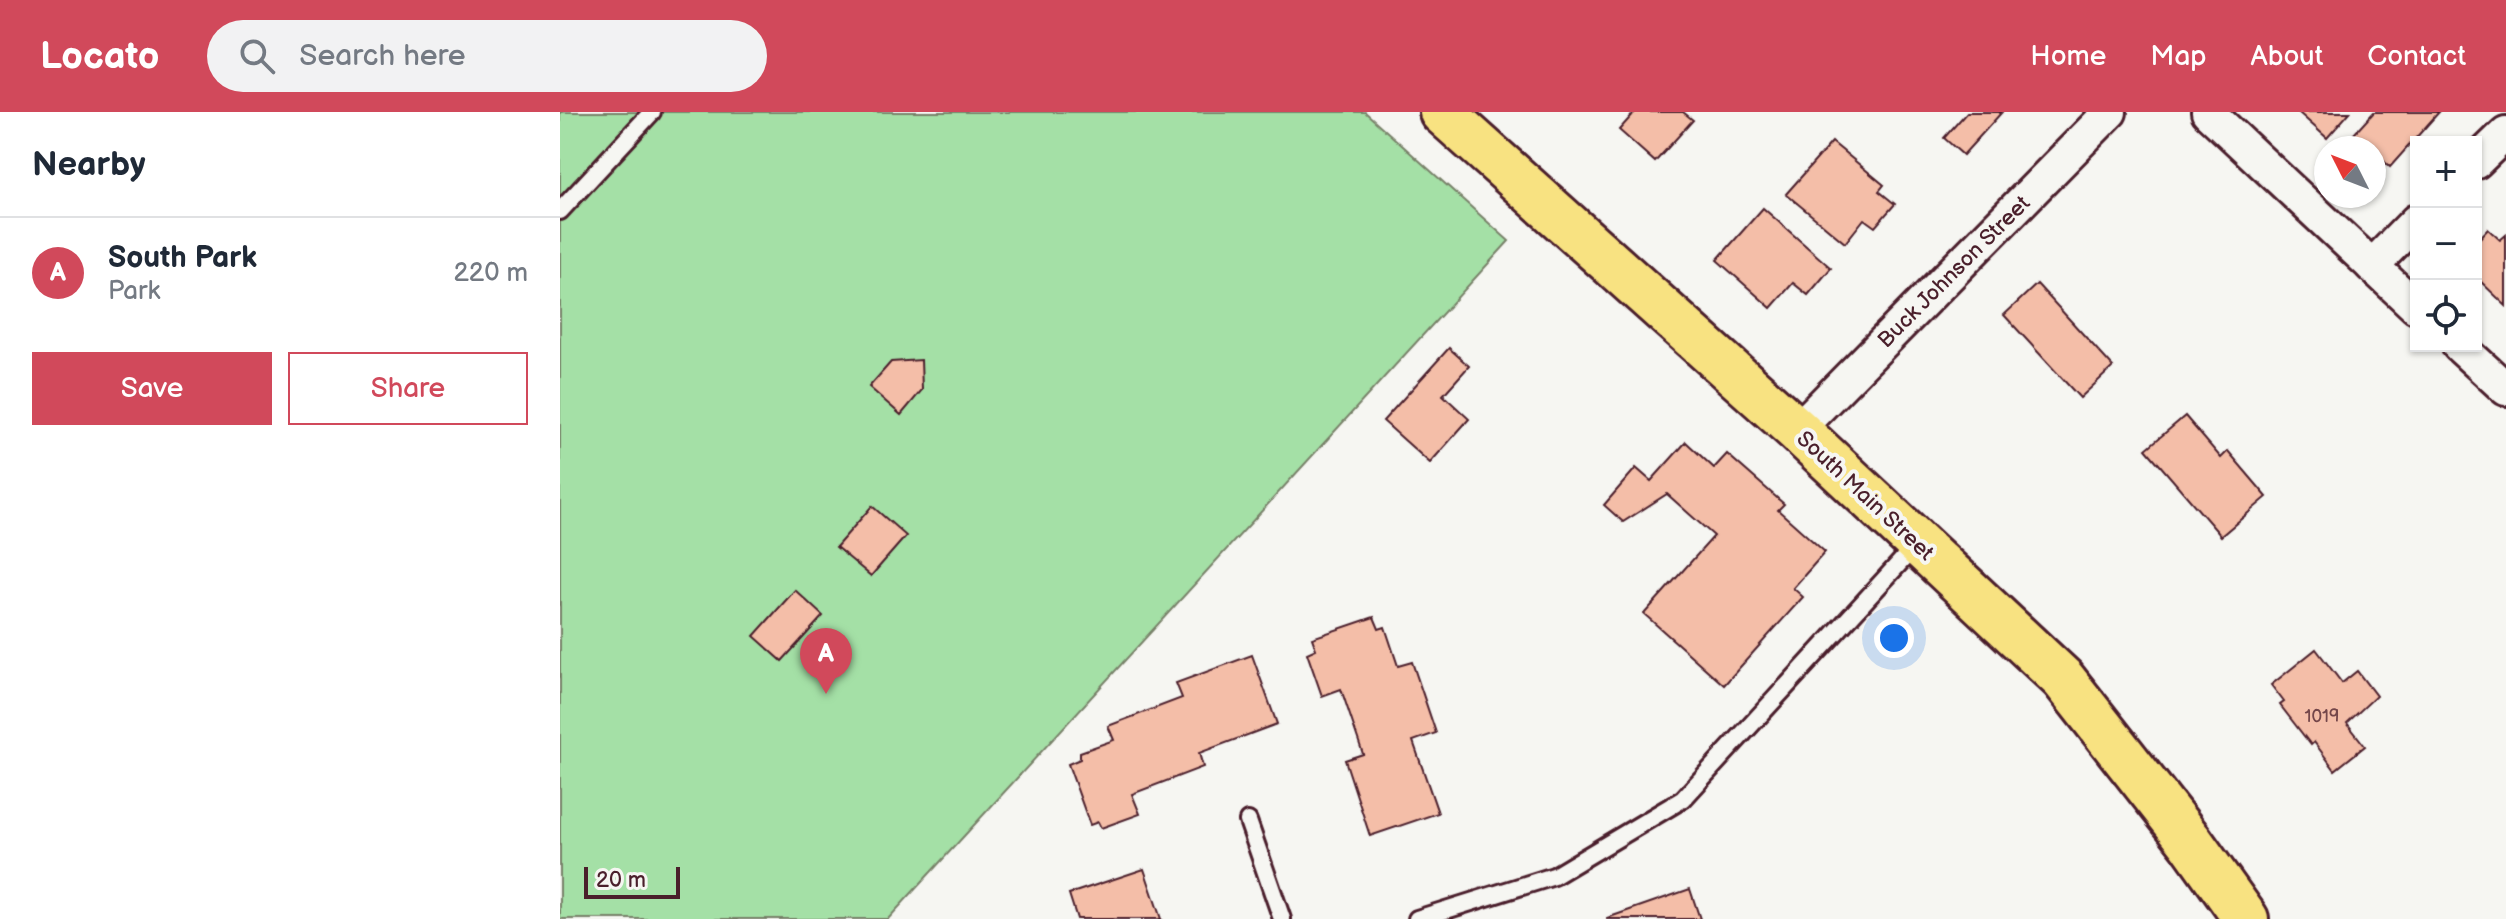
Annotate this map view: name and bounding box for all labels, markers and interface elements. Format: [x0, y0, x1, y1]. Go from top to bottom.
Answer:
search box [207, 20, 767, 92]
text: Locato [40, 34, 159, 79]
icon: search [235, 34, 279, 78]
text: Search here [299, 38, 466, 74]
text: Home [2030, 40, 2106, 73]
text: Map [2150, 40, 2207, 73]
text: About [2251, 40, 2323, 73]
text: Contact [2367, 40, 2466, 73]
north arrow [2314, 136, 2386, 208]
map controls [2410, 136, 2482, 352]
button: + [2410, 136, 2482, 208]
text: Nearby [32, 144, 146, 185]
street label: Buck Johnson Street [1872, 190, 2036, 354]
button: − [2410, 208, 2482, 280]
text: South Park [108, 240, 257, 276]
text: A [50, 258, 66, 289]
text: 220 m [454, 258, 528, 289]
text: Park [108, 276, 160, 307]
button: locate [2410, 280, 2482, 352]
button: Save [32, 352, 272, 425]
button: Share [288, 352, 528, 425]
street label: South Main Street [1791, 426, 1939, 567]
your location [1874, 618, 1914, 658]
pin: A [800, 628, 852, 694]
house number: 1019 [2305, 706, 2339, 727]
scale bar [584, 863, 680, 899]
text: 20 m [596, 867, 646, 894]

